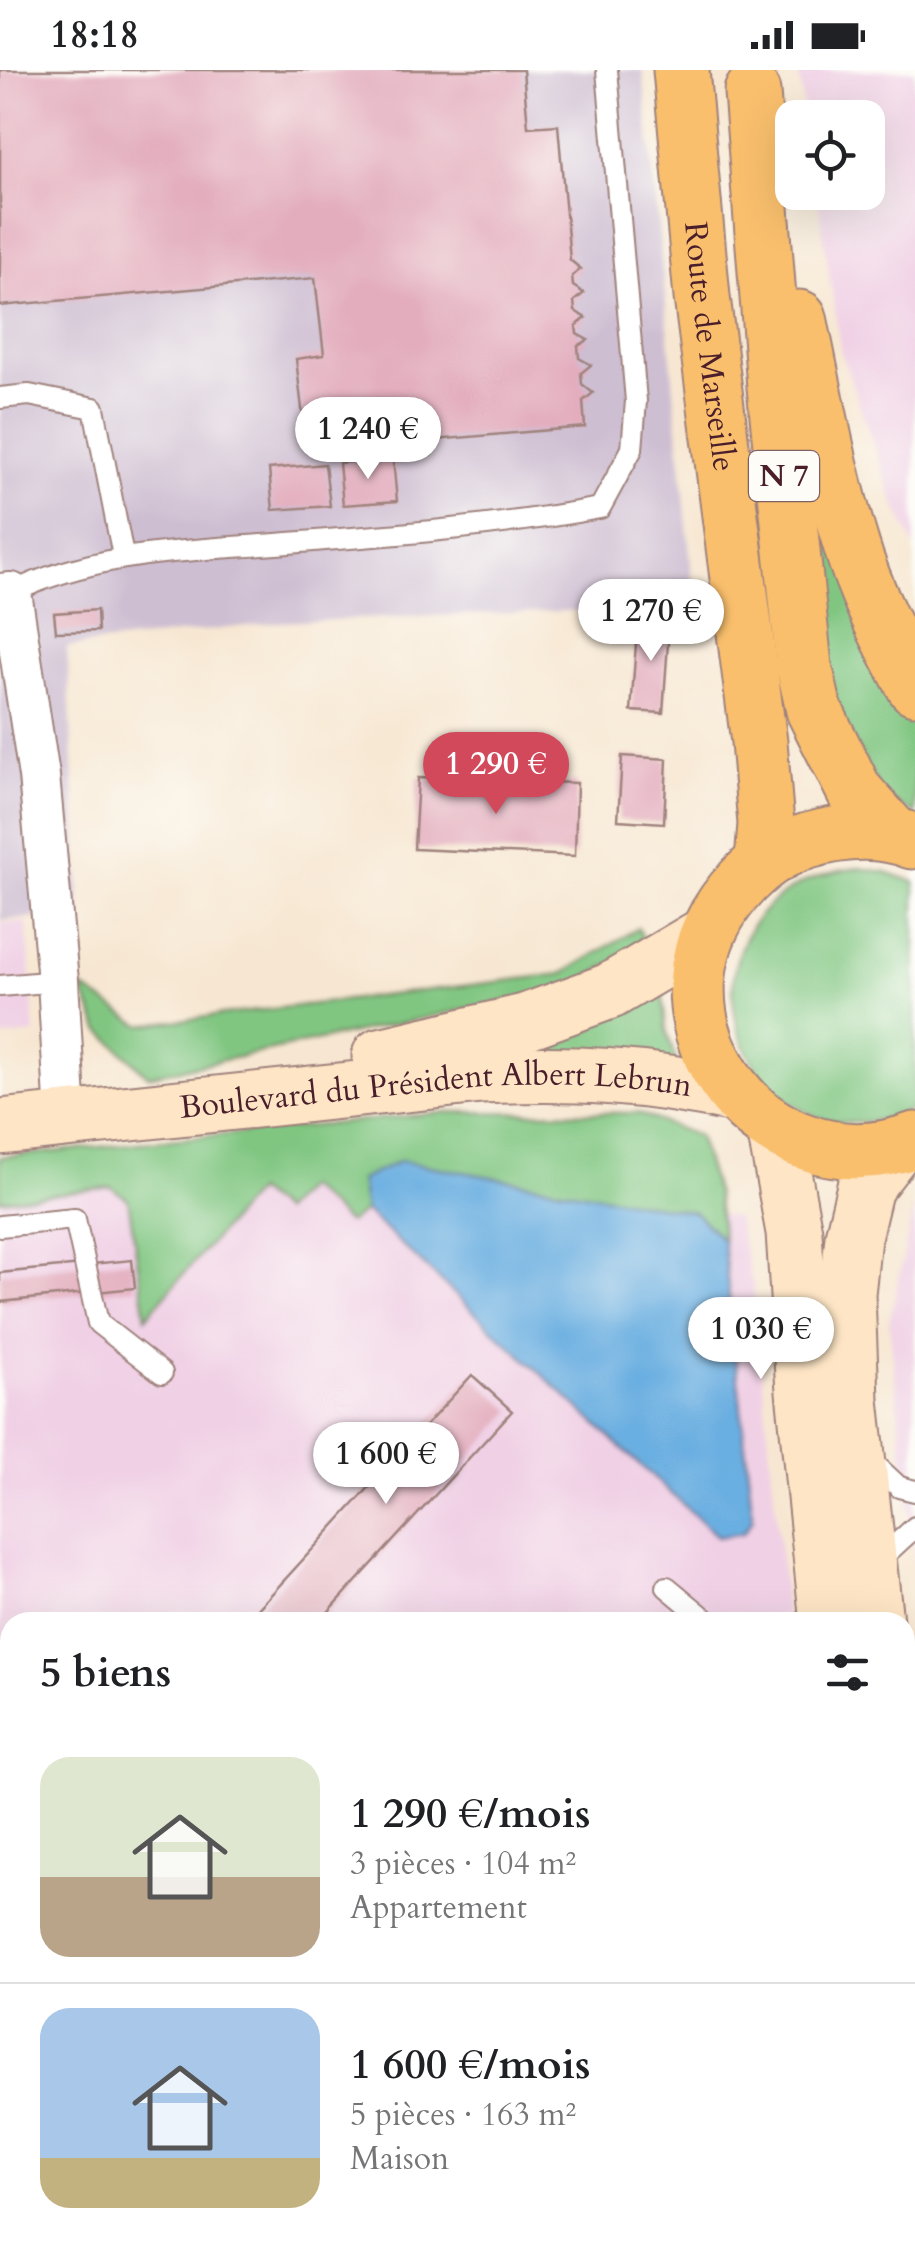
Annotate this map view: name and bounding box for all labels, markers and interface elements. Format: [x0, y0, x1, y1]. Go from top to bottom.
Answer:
text: 18:18 [50, 9, 139, 61]
map controls [775, 100, 885, 210]
button: locate [775, 100, 885, 210]
street label: Route de Marseille [673, 220, 746, 474]
pin: 1 240 € [276, 397, 460, 482]
text: 1 240 € [317, 407, 419, 451]
road number: N 7 [749, 451, 819, 501]
pin: 1 270 € [559, 579, 743, 664]
text: 1 270 € [600, 589, 702, 633]
pin: 1 290 € [404, 732, 588, 817]
text: 1 290 € [445, 742, 547, 786]
street label: Boulevard du Président Albert Lebrun [177, 1052, 695, 1130]
pin: 1 030 € [669, 1297, 853, 1382]
text: 1 030 € [710, 1307, 812, 1351]
pin: 1 600 € [294, 1422, 478, 1507]
text: 1 600 € [335, 1432, 437, 1476]
text: 5 biens [40, 1644, 171, 1701]
icon: filters [820, 1645, 875, 1700]
text: 1 290 €/mois [350, 1785, 591, 1842]
icon: home [120, 1797, 240, 1917]
text: 3 pièces · 104 m² [350, 1842, 576, 1886]
text: Appartement [350, 1886, 527, 1930]
text: 1 600 €/mois [350, 2036, 591, 2093]
icon: home [120, 2048, 240, 2168]
text: 5 pièces · 163 m² [350, 2093, 576, 2137]
text: Maison [350, 2137, 449, 2181]

